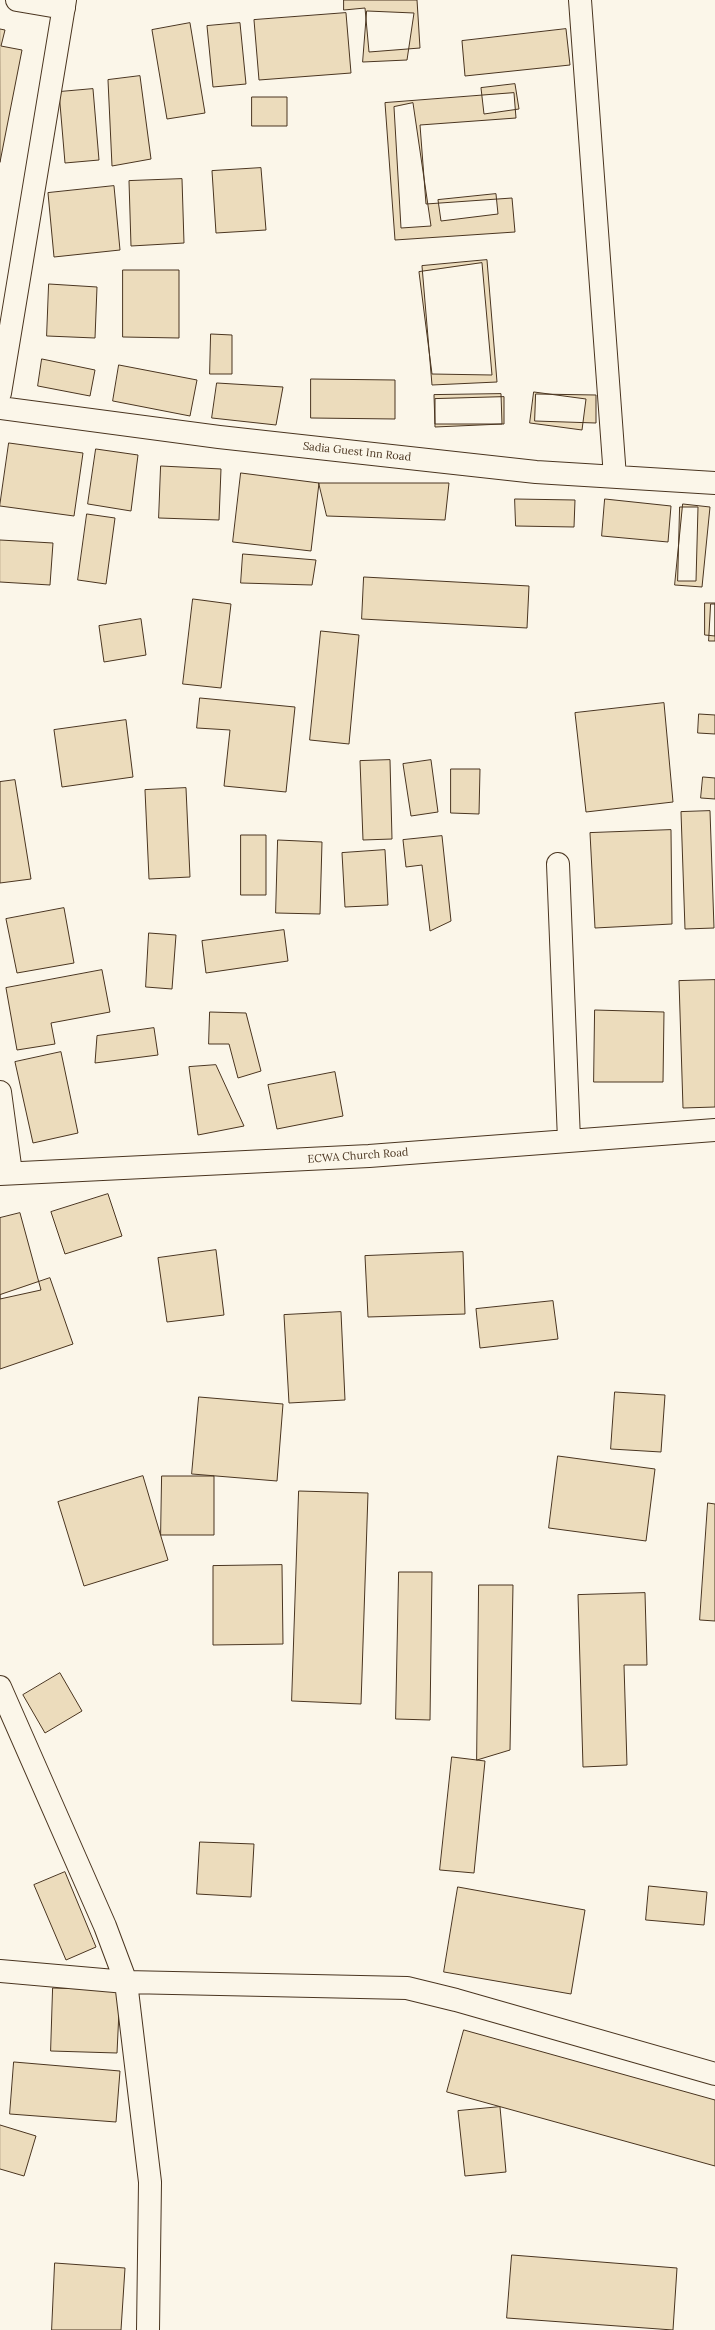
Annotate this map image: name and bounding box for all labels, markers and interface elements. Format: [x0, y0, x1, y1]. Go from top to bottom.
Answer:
street label: Sadia Guest Inn Road [302, 440, 412, 464]
street label: ECWA Church Road [307, 1146, 409, 1166]

